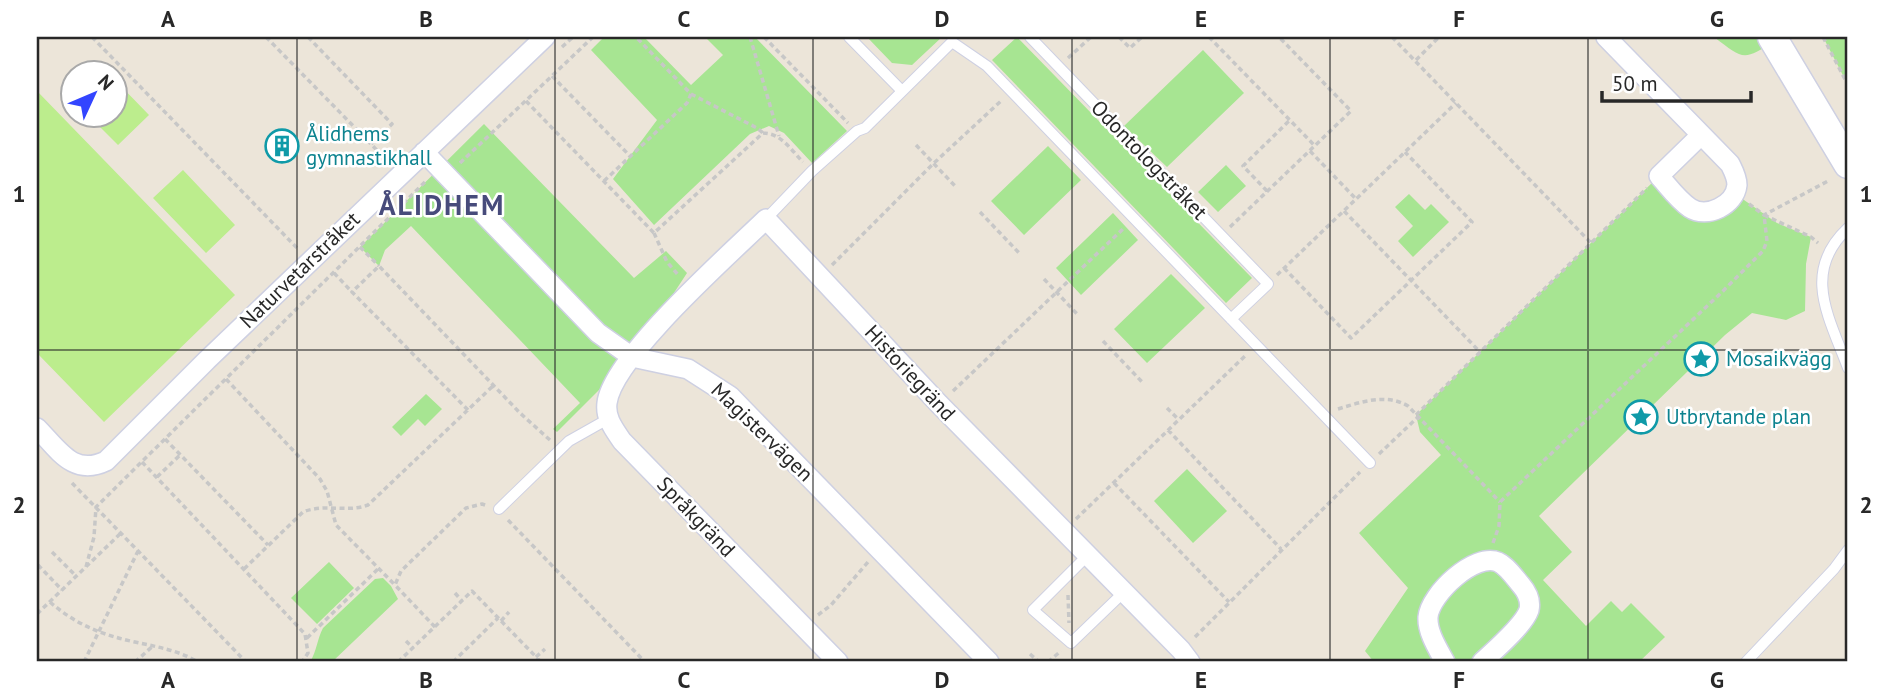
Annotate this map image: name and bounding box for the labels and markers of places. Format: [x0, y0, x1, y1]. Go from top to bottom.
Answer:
place label: Ålidhems gymnastikhall [306, 120, 432, 171]
building icon: Ålidhems gymnastikhall [263, 127, 301, 165]
place icon: Mosaikvägg [1682, 340, 1720, 378]
place label: Mosaikvägg [1726, 345, 1832, 372]
place icon: Utbrytande plan [1622, 398, 1660, 436]
place label: Utbrytande plan [1666, 403, 1811, 430]

